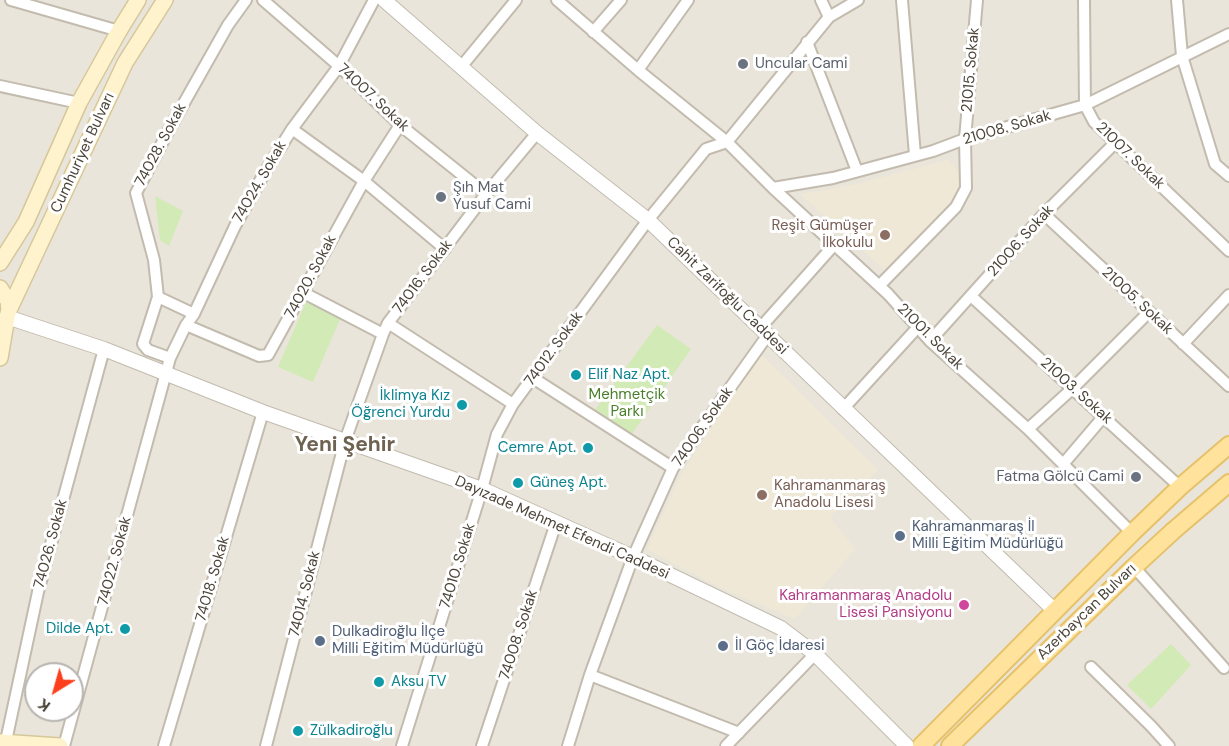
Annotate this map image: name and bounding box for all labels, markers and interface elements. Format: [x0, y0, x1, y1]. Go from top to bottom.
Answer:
street label: 21015. Sokak [958, 27, 984, 113]
place label: Uncular Cami [755, 55, 848, 73]
marker: Uncular Cami [736, 57, 750, 71]
street label: 74007. Sokak [333, 60, 413, 136]
street label: Cumhuriyet Bulvarı [47, 90, 119, 216]
street label: 74028. Sokak [132, 100, 190, 190]
street label: 21008. Sokak [961, 107, 1053, 149]
street label: 21007. Sokak [1092, 119, 1168, 193]
street label: 74024. Sokak [229, 138, 291, 226]
place label: Şıh Mat Yusuf Cami [453, 179, 531, 214]
marker: Şıh Mat Yusuf Cami [434, 190, 448, 204]
street label: 21006. Sokak [984, 201, 1058, 281]
place label: Reşit Gümüşer İlkokulu [771, 217, 873, 252]
marker: Reşit Gümüşer İlkokulu [878, 228, 892, 242]
street label: 74020. Sokak [281, 232, 341, 322]
street label: Cahit Zarifoğlu Caddesi [663, 233, 791, 359]
street label: 74016. Sokak [389, 237, 457, 317]
street label: 21005. Sokak [1098, 263, 1176, 339]
street label: 21001. Sokak [893, 300, 967, 374]
street label: 74012. Sokak [521, 308, 587, 390]
street label: 21003. Sokak [1036, 354, 1116, 428]
place label: Elif Naz Apt. [588, 366, 670, 384]
marker: Elif Naz Apt. [569, 368, 583, 382]
street label: 74006. Sokak [669, 384, 737, 470]
park label: Mehmetçik Parkı [589, 386, 665, 421]
place label: İklimya Kız Öğrenci Yurdu [351, 387, 450, 422]
marker: İklimya Kız Öğrenci Yurdu [455, 398, 469, 412]
district label: Yeni Şehir [295, 432, 395, 458]
place label: Cemre Apt. [498, 439, 576, 457]
marker: Cemre Apt. [581, 441, 595, 455]
place label: Fatma Gölcü Cami [996, 468, 1124, 486]
marker: Fatma Gölcü Cami [1129, 470, 1143, 484]
street label: Dayızade Mehmet Efendi Caddesi [452, 472, 672, 584]
place label: Güneş Apt. [530, 474, 607, 492]
marker: Güneş Apt. [511, 476, 525, 490]
place label: Kahramanmaraş Anadolu Lisesi [774, 477, 886, 512]
marker: Kahramanmaraş Anadolu Lisesi [755, 488, 769, 502]
street label: 74026. Sokak [30, 497, 72, 591]
street label: 74022. Sokak [94, 515, 136, 607]
place label: Kahramanmaraş İl Milli Eğitim Müdürlüğü [912, 518, 1063, 553]
street label: 74010. Sokak [436, 521, 480, 611]
marker: Kahramanmaraş İl Milli Eğitim Müdürlüğü [893, 529, 907, 543]
street label: 74018. Sokak [192, 534, 234, 624]
street label: 74014. Sokak [286, 549, 324, 639]
street label: Azerbaycan Bulvarı [1034, 560, 1140, 664]
place label: Kahramanmaraş Anadolu Lisesi Pansiyonu [779, 587, 952, 622]
street label: 74008. Sokak [496, 588, 542, 682]
marker: Kahramanmaraş Anadolu Lisesi Pansiyonu [957, 598, 971, 612]
place label: Dilde Apt. [46, 620, 113, 638]
marker: Dilde Apt. [118, 622, 132, 636]
place label: Dulkadiroğlu İlçe Milli Eğitim Müdürlüğü [332, 623, 483, 658]
marker: Dulkadiroğlu İlçe Milli Eğitim Müdürlüğü [313, 634, 327, 648]
place label: İl Göç İdaresi [735, 637, 825, 655]
marker: İl Göç İdaresi [716, 639, 730, 653]
north arrow [24, 662, 84, 722]
place label: Aksu TV [391, 673, 447, 691]
marker: Aksu TV [372, 675, 386, 689]
text: K [34, 694, 55, 717]
place label: Zülkadiroğlu [310, 722, 393, 740]
marker: Zülkadiroğlu [291, 724, 305, 738]

